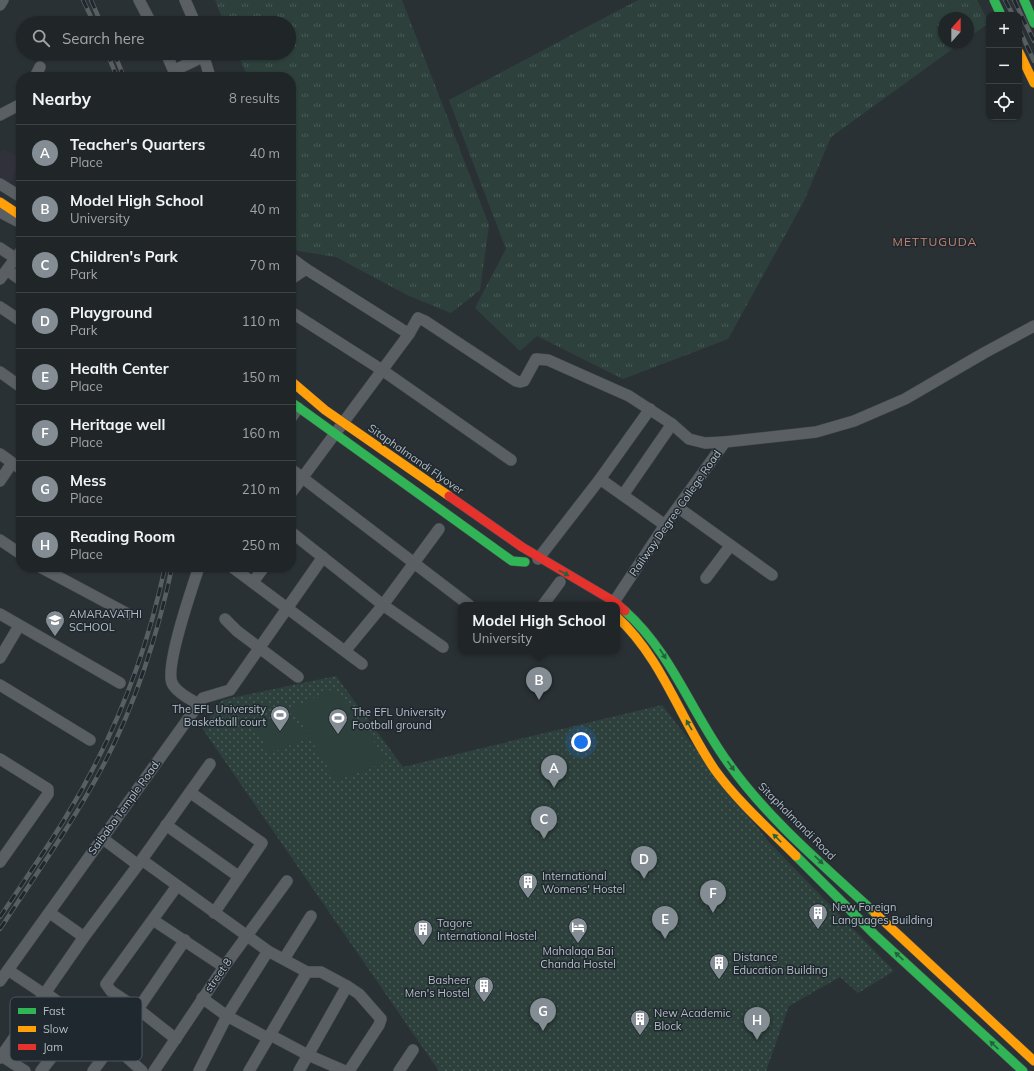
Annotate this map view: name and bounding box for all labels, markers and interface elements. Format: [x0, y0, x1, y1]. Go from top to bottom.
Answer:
north arrow [938, 12, 974, 48]
map controls [986, 12, 1022, 120]
button: + [986, 12, 1022, 48]
search box [16, 16, 296, 60]
icon: search [30, 27, 52, 49]
text: Search here [62, 29, 144, 48]
button: − [986, 48, 1022, 84]
button: locate [986, 84, 1022, 120]
text: Nearby [32, 88, 91, 109]
text: 8 results [229, 90, 280, 106]
text: Teacher's Quarters [70, 135, 205, 154]
text: A [40, 145, 50, 161]
text: 40 m [250, 145, 280, 161]
text: Place [70, 154, 103, 170]
text: Model High School [70, 191, 203, 210]
text: B [41, 201, 49, 217]
text: 40 m [250, 201, 280, 217]
text: University [70, 210, 130, 226]
district label: METTUGUDA [893, 234, 977, 249]
text: Children's Park [70, 247, 178, 266]
text: C [41, 257, 49, 273]
text: 70 m [250, 257, 280, 273]
text: Park [70, 266, 97, 282]
text: Playground [70, 303, 152, 322]
text: D [40, 313, 50, 329]
text: 110 m [242, 313, 280, 329]
text: Park [70, 322, 97, 338]
text: Health Center [70, 359, 169, 378]
text: E [41, 369, 49, 385]
text: 150 m [242, 369, 280, 385]
text: Place [70, 378, 103, 394]
text: Heritage well [70, 415, 165, 434]
street label: Sitaphalmandi Flyover [366, 421, 466, 497]
text: F [41, 425, 49, 441]
text: 160 m [242, 425, 280, 441]
text: Place [70, 434, 103, 450]
street label: Railway Degree College Road [626, 447, 724, 579]
text: Mess [70, 471, 106, 490]
text: G [40, 481, 50, 497]
text: 210 m [242, 481, 280, 497]
text: Place [70, 490, 103, 506]
text: Reading Room [70, 527, 175, 546]
text: H [40, 537, 50, 553]
text: 250 m [242, 537, 280, 553]
text: Place [70, 546, 103, 562]
one-way arrow [558, 570, 570, 577]
popup [458, 602, 620, 654]
place label: AMARAVATHI SCHOOL [69, 607, 142, 634]
school or university icon: AMARAVATHI SCHOOL [44, 609, 66, 637]
text: Model High School [472, 611, 606, 630]
text: University [472, 630, 532, 646]
one-way arrow [660, 648, 667, 660]
pin: B [526, 667, 552, 700]
place label: The EFL University Basketball court [172, 702, 266, 729]
sports icon: The EFL University Basketball court [269, 704, 291, 732]
place label: The EFL University Football ground [352, 705, 446, 732]
sports icon: The EFL University Football ground [327, 707, 349, 735]
one-way arrow [686, 719, 693, 731]
your location [571, 732, 591, 752]
pin: A [541, 755, 567, 788]
street label: Saibaba Temple Road. [85, 757, 163, 857]
one-way arrow [726, 760, 735, 771]
street label: Sitaphalmandi Road [755, 779, 839, 863]
pin: C [531, 806, 557, 839]
one-way arrow [772, 833, 782, 843]
pin: D [631, 846, 657, 879]
one-way arrow [814, 856, 824, 865]
place label: International Womens' Hostel [542, 869, 625, 896]
building icon: International Womens' Hostel [517, 871, 539, 899]
pin: F [700, 880, 726, 913]
place label: New Foreign Languages Building [832, 900, 933, 927]
building icon: New Foreign Languages Building [807, 902, 829, 930]
pin: E [652, 906, 678, 939]
place label: Tagore International Hostel [437, 916, 537, 943]
hotel icon: Mahalaqa Bai Chanda Hostel [567, 916, 589, 944]
building icon: Tagore International Hostel [412, 918, 434, 946]
place label: Mahalaqa Bai Chanda Hostel [540, 944, 616, 971]
place label: Distance Education Building [733, 950, 828, 977]
building icon: Distance Education Building [708, 952, 730, 980]
one-way arrow [893, 952, 904, 961]
street label: street 8 [201, 955, 235, 995]
place label: Basheer Men's Hostel [405, 973, 470, 1000]
building icon: Basheer Men's Hostel [473, 975, 495, 1003]
legend [10, 997, 142, 1061]
pin: G [530, 998, 556, 1031]
text: Fast [43, 1004, 65, 1018]
place label: New Academic Block [654, 1006, 731, 1033]
pin: H [744, 1007, 770, 1040]
building icon: New Academic Block [629, 1008, 651, 1036]
text: Slow [43, 1022, 69, 1036]
text: Jam [43, 1040, 63, 1054]
one-way arrow [989, 1040, 999, 1049]

